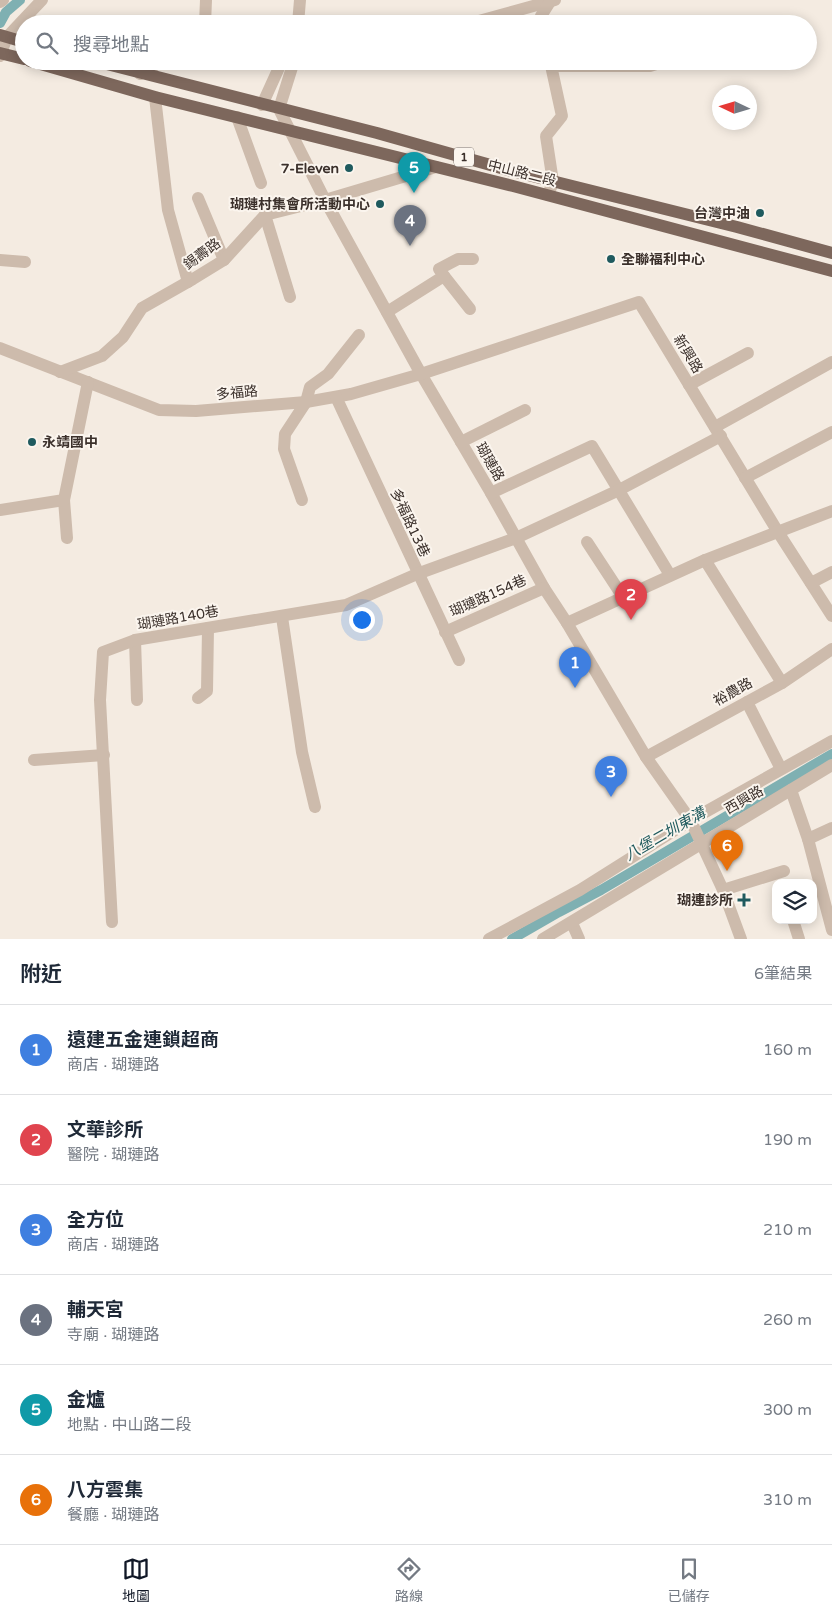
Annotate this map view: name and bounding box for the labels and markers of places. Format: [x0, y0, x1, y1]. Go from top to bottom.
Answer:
pin: 5 [398, 152, 430, 193]
place label: 7-Eleven [281, 160, 339, 177]
marker: 7-Eleven [343, 162, 355, 174]
place label: 瑚璉村集會所活動中心 [230, 196, 370, 213]
marker: 瑚璉村集會所活動中心 [374, 198, 386, 210]
pin: 4 [394, 205, 426, 246]
place label: 台灣中油 [694, 205, 750, 222]
marker: 台灣中油 [754, 207, 766, 219]
place label: 全聯福利中心 [621, 251, 705, 268]
marker: 全聯福利中心 [605, 253, 617, 265]
place label: 永靖國中 [42, 434, 98, 451]
marker: 永靖國中 [26, 436, 38, 448]
pin: 2 [615, 579, 647, 620]
pin: 1 [559, 647, 591, 688]
pin: 3 [595, 756, 627, 797]
pin: 6 [711, 830, 743, 871]
place label: 瑚連診所 [677, 892, 733, 909]
marker: 瑚連診所 [737, 893, 751, 907]

